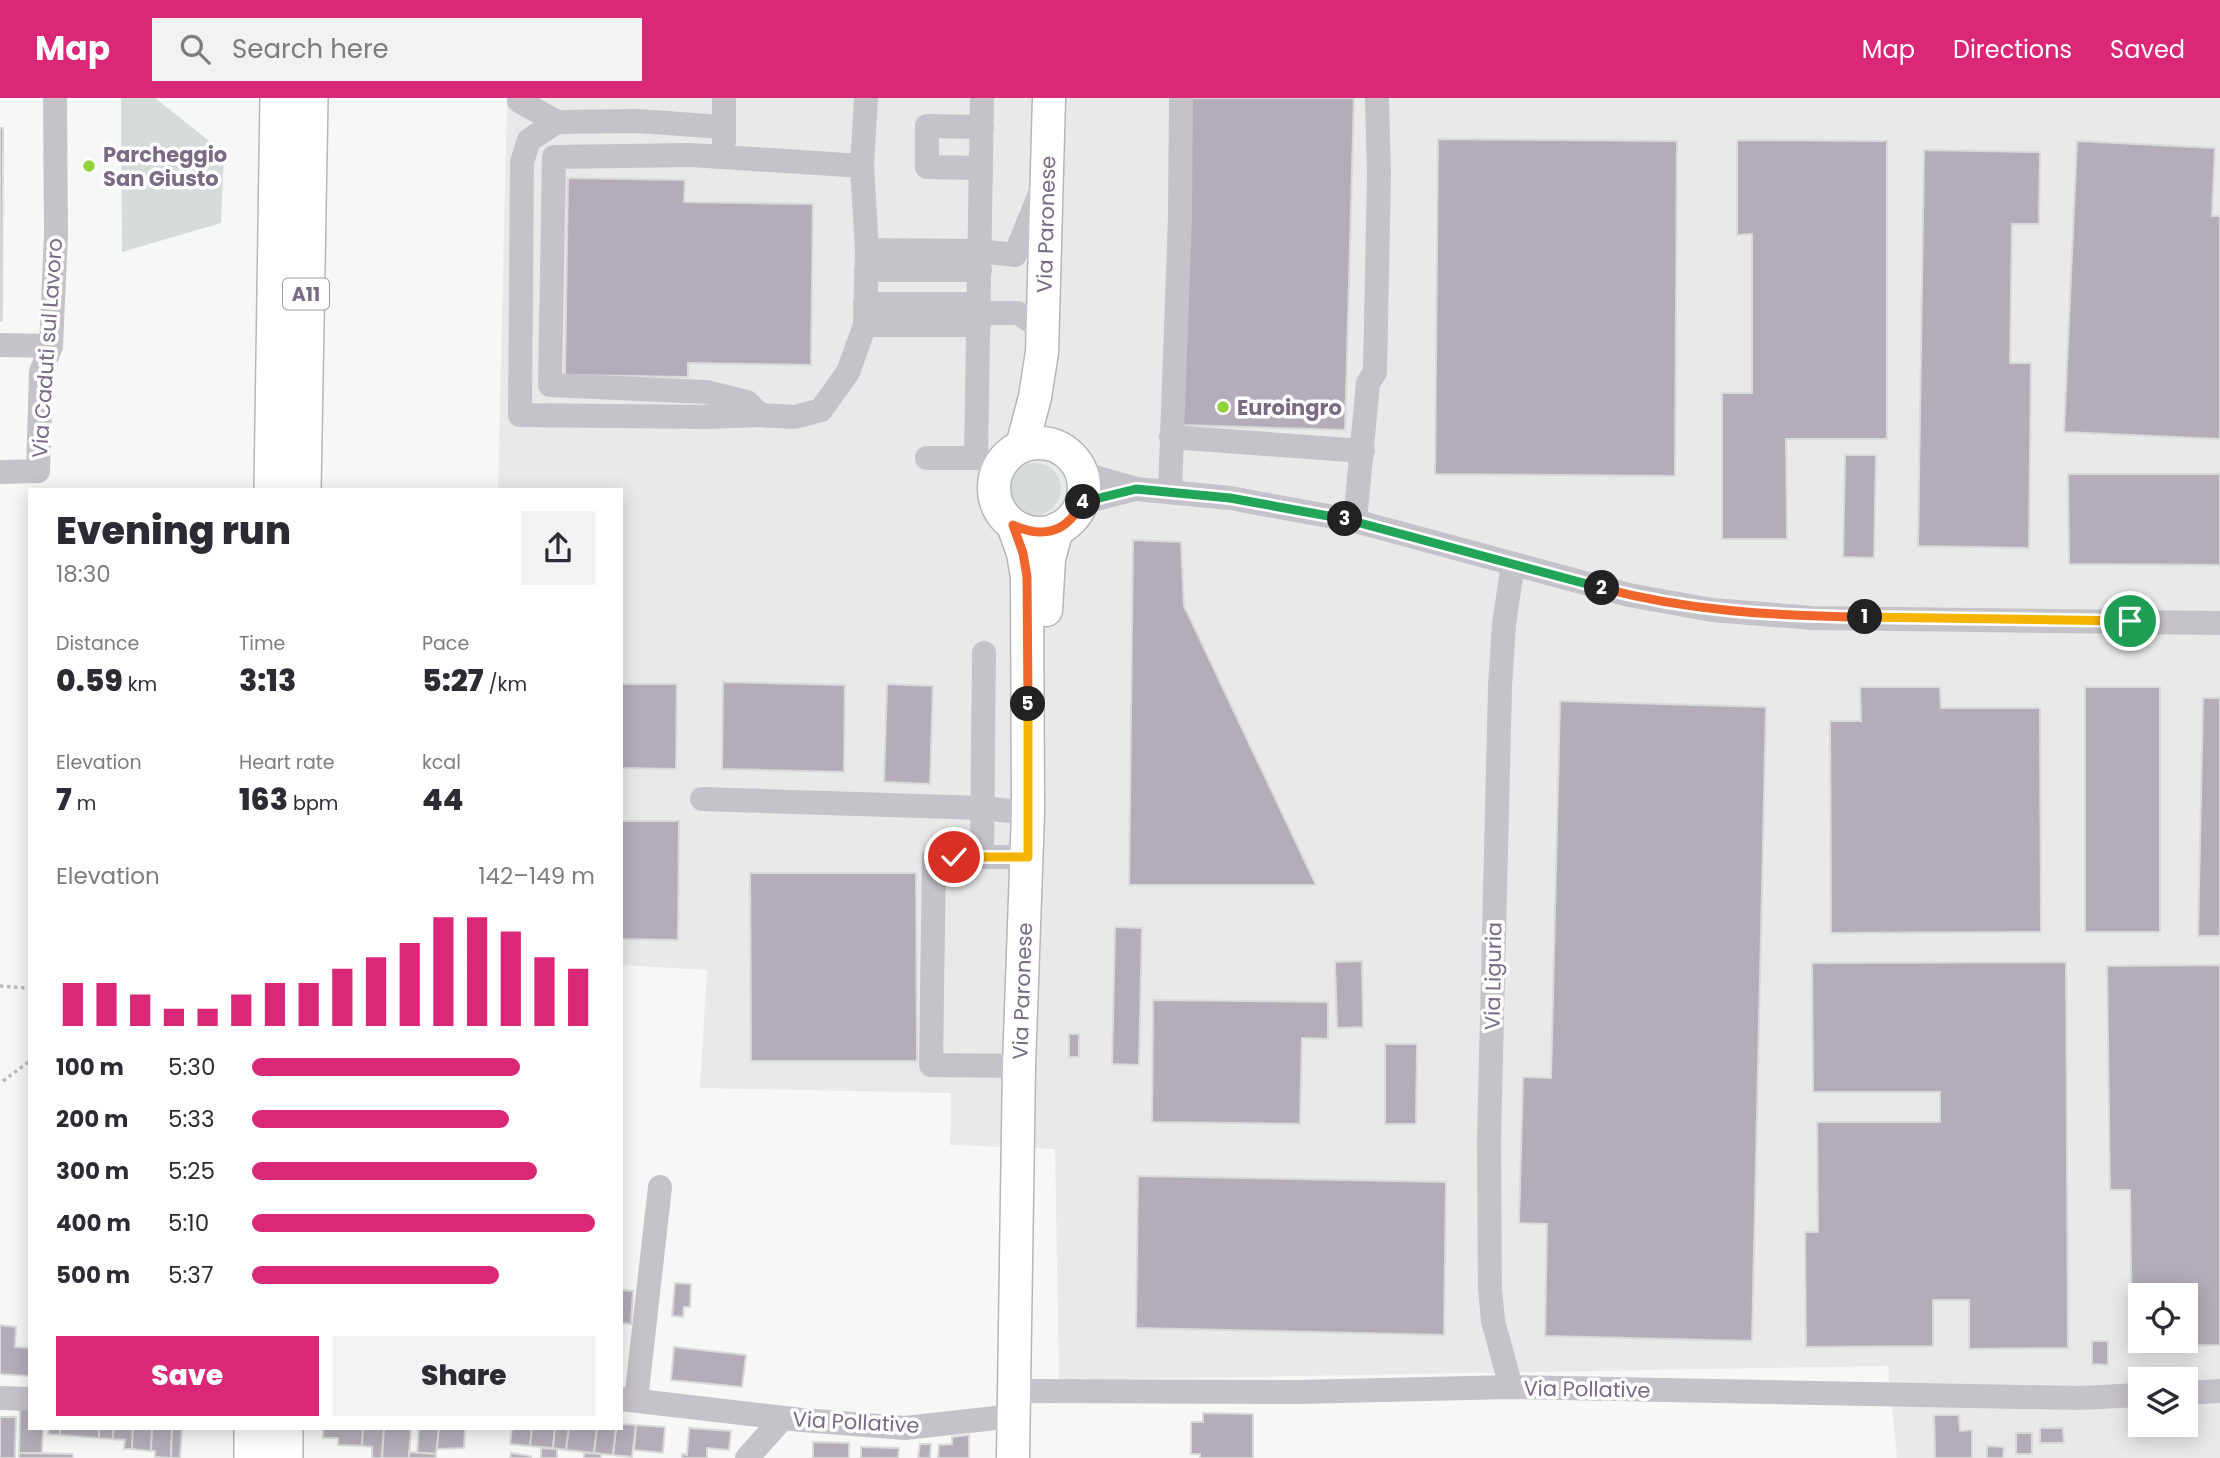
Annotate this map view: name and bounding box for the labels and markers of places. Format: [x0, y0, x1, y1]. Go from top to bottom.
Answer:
place label: Parcheggio San Giusto [103, 140, 227, 193]
marker: Parcheggio San Giusto [81, 158, 97, 174]
place label: Euroingro [1237, 393, 1342, 422]
marker: Euroingro [1215, 399, 1231, 415]
pin: 4 [1066, 484, 1100, 520]
pin: 3 [1328, 502, 1362, 536]
pin: 2 [1584, 570, 1620, 606]
pin [2100, 591, 2160, 651]
pin: 1 [1848, 600, 1882, 634]
pin: 5 [1010, 686, 1046, 722]
pin [924, 827, 984, 887]

